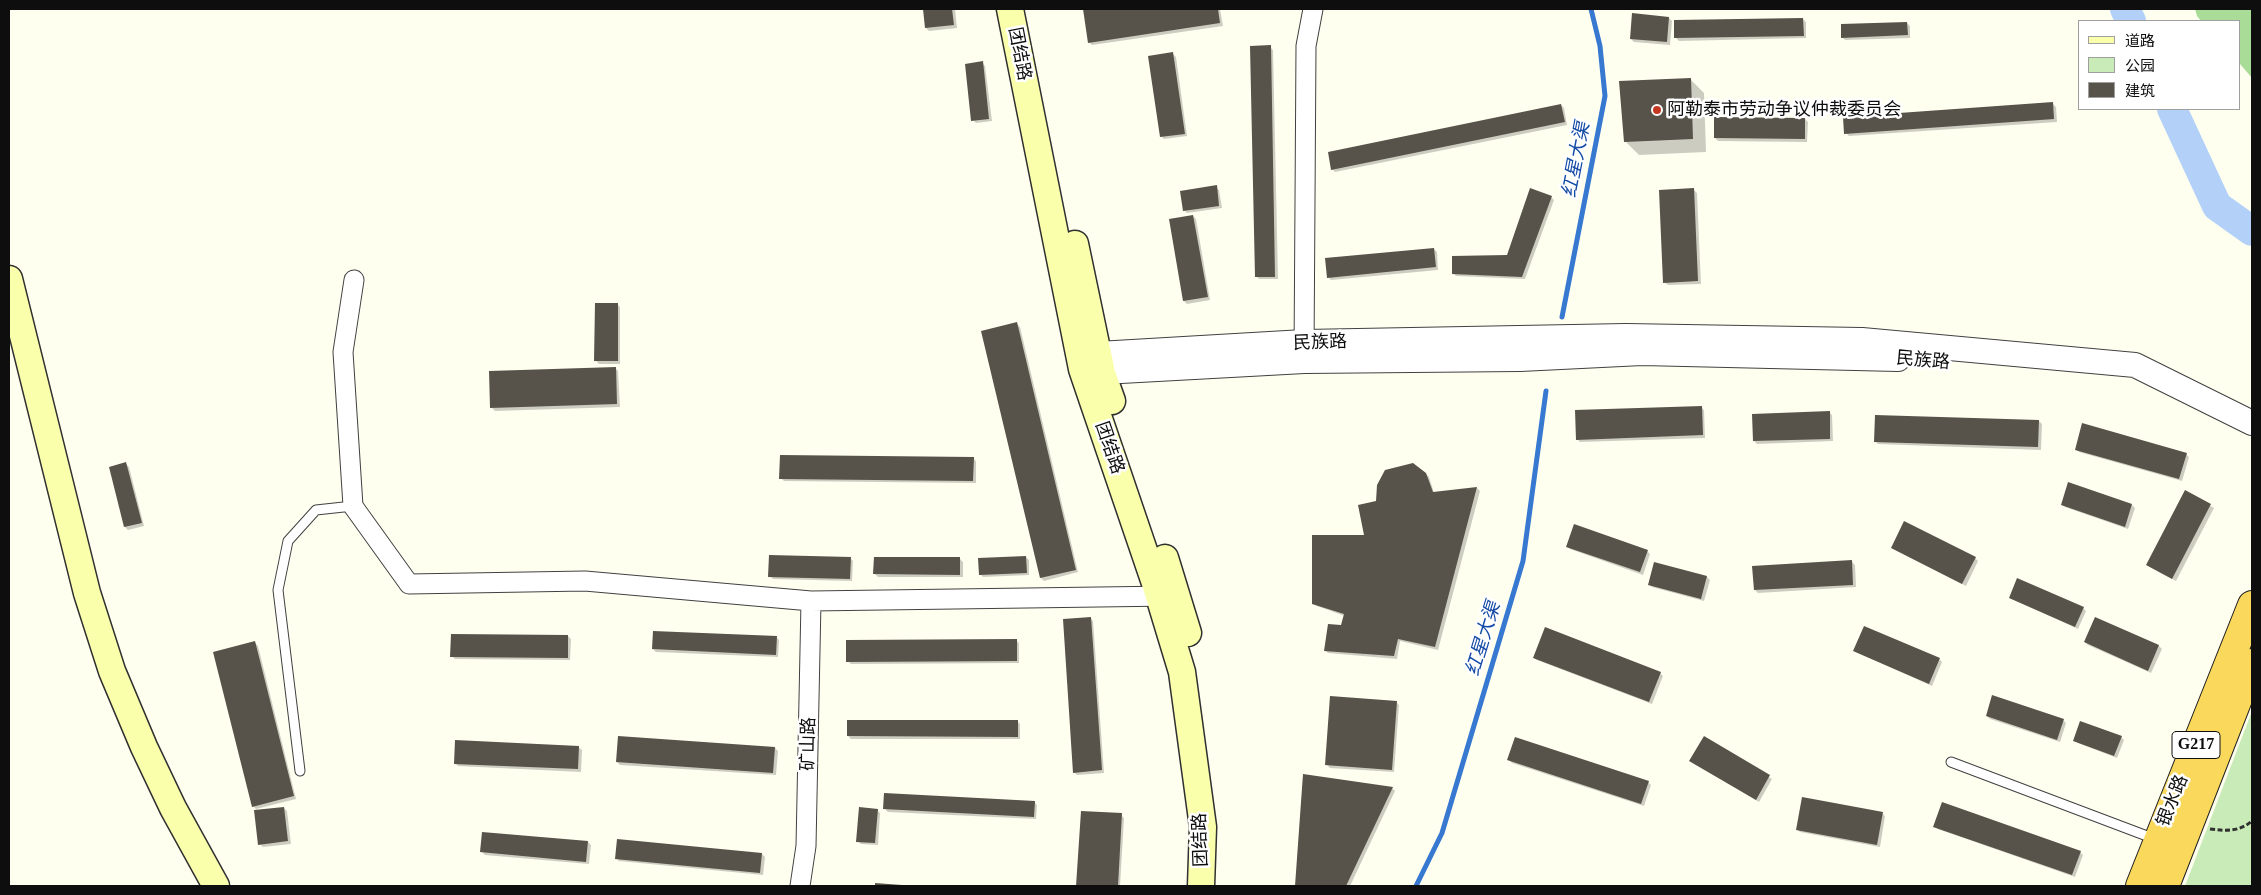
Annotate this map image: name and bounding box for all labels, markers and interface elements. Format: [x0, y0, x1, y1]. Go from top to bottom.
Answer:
legend [2078, 20, 2241, 110]
street label: 团结路 [1003, 25, 1035, 83]
text: 道路 [2125, 33, 2155, 49]
text: 公园 [2125, 58, 2155, 74]
text: 建筑 [2125, 83, 2155, 99]
place label: 阿勒泰市劳动争议仲裁委员会 [1667, 99, 1901, 121]
marker: 阿勒泰市劳动争议仲裁委员会 [1651, 104, 1663, 116]
water label: 红星大渠 [1559, 121, 1595, 199]
street label: 民族路 [1293, 331, 1347, 355]
street label: 民族路 [1895, 348, 1951, 374]
street label: 团结路 [1090, 419, 1128, 477]
water label: 红星大渠 [1462, 599, 1506, 679]
street label: 矿山路 [798, 717, 820, 771]
road number: G217 [2172, 732, 2220, 758]
street label: 银水路 [2153, 772, 2193, 830]
street label: 团结路 [1189, 813, 1213, 867]

